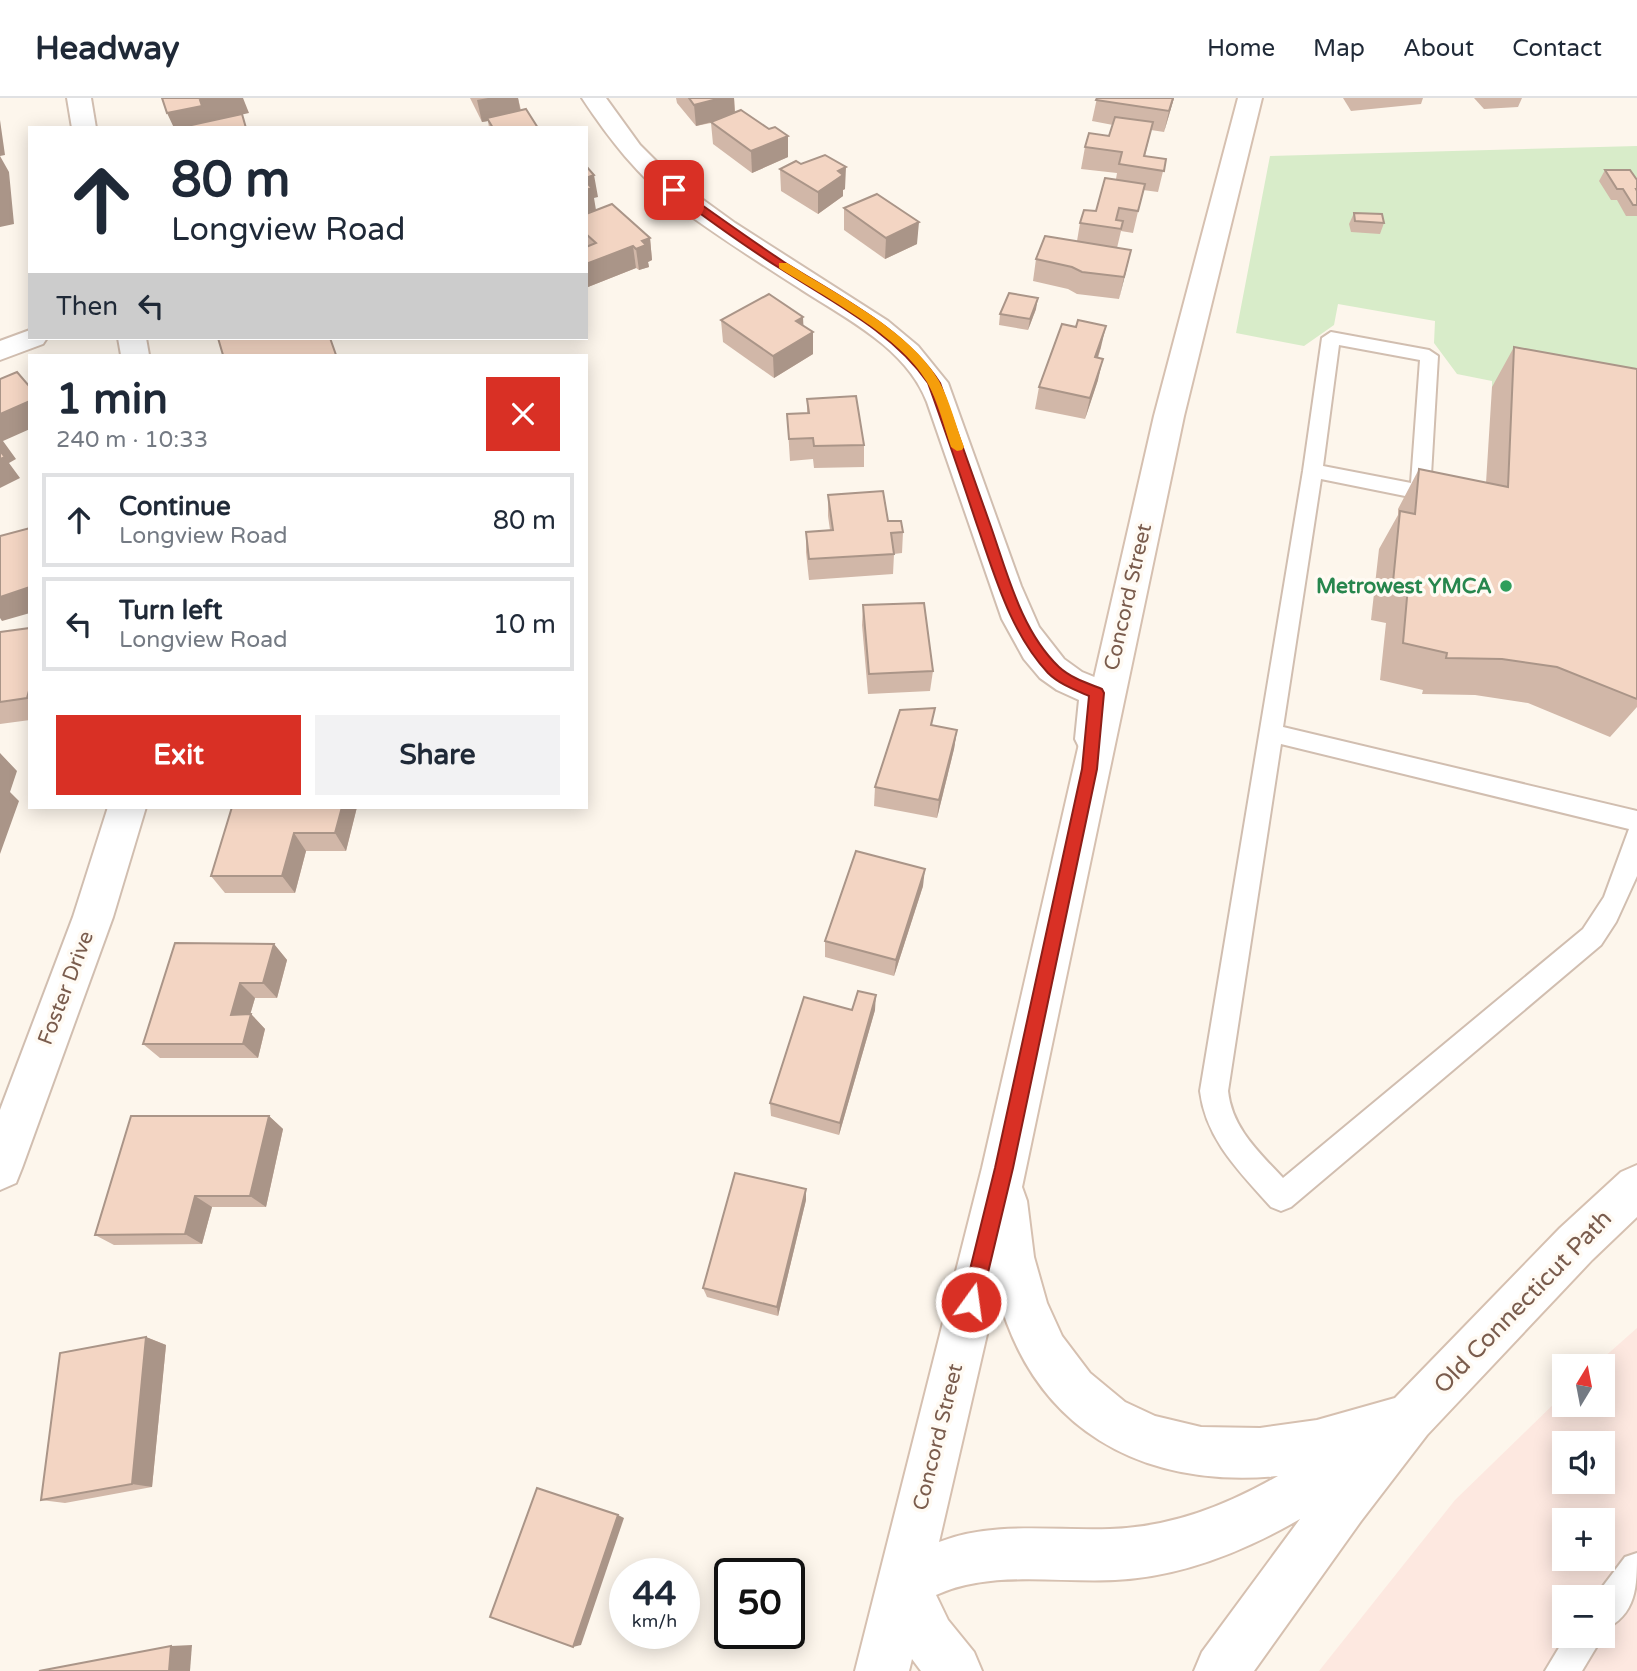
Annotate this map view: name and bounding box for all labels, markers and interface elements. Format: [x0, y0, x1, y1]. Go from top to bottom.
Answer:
text: Headway [35, 29, 179, 68]
text: Home [1207, 34, 1275, 63]
text: Map [1313, 34, 1365, 63]
text: About [1403, 34, 1474, 63]
text: Contact [1512, 34, 1602, 63]
text: 80 m [171, 151, 290, 210]
icon: ahead [56, 154, 147, 245]
pin [644, 160, 704, 220]
icon: arrive [655, 171, 693, 209]
text: Longview Road [171, 211, 406, 249]
icon: left [132, 287, 170, 325]
text: Then [56, 291, 118, 322]
text: 1 min [56, 374, 168, 425]
button: close [486, 377, 560, 451]
text: 240 m · 10:33 [56, 426, 208, 454]
text: Continue [119, 491, 231, 522]
icon: ahead [60, 501, 98, 539]
text: 80 m [493, 505, 556, 536]
street label: Concord Street [1099, 521, 1157, 673]
text: Longview Road [119, 522, 288, 550]
place label: Metrowest YMCA [1316, 574, 1492, 599]
marker: Metrowest YMCA [1498, 578, 1514, 594]
text: Turn left [119, 595, 222, 626]
icon: left [60, 605, 98, 643]
text: 10 m [493, 609, 556, 640]
text: Longview Road [119, 626, 288, 654]
button: Exit [56, 715, 301, 795]
button: Share [315, 715, 560, 795]
street label: Foster Drive [33, 928, 99, 1048]
street label: Old Connecticut Path [1428, 1204, 1618, 1400]
position arrow [934, 1265, 1008, 1339]
north arrow [1552, 1354, 1615, 1418]
map controls [1552, 1354, 1615, 1648]
street label: Concord Street [908, 1361, 968, 1513]
button: sound [1552, 1431, 1615, 1494]
button: + [1552, 1508, 1615, 1571]
speed limit sign: 50 [714, 1558, 805, 1649]
text: 44 [633, 1573, 676, 1615]
button: − [1552, 1585, 1615, 1648]
text: km/h [632, 1610, 677, 1632]

